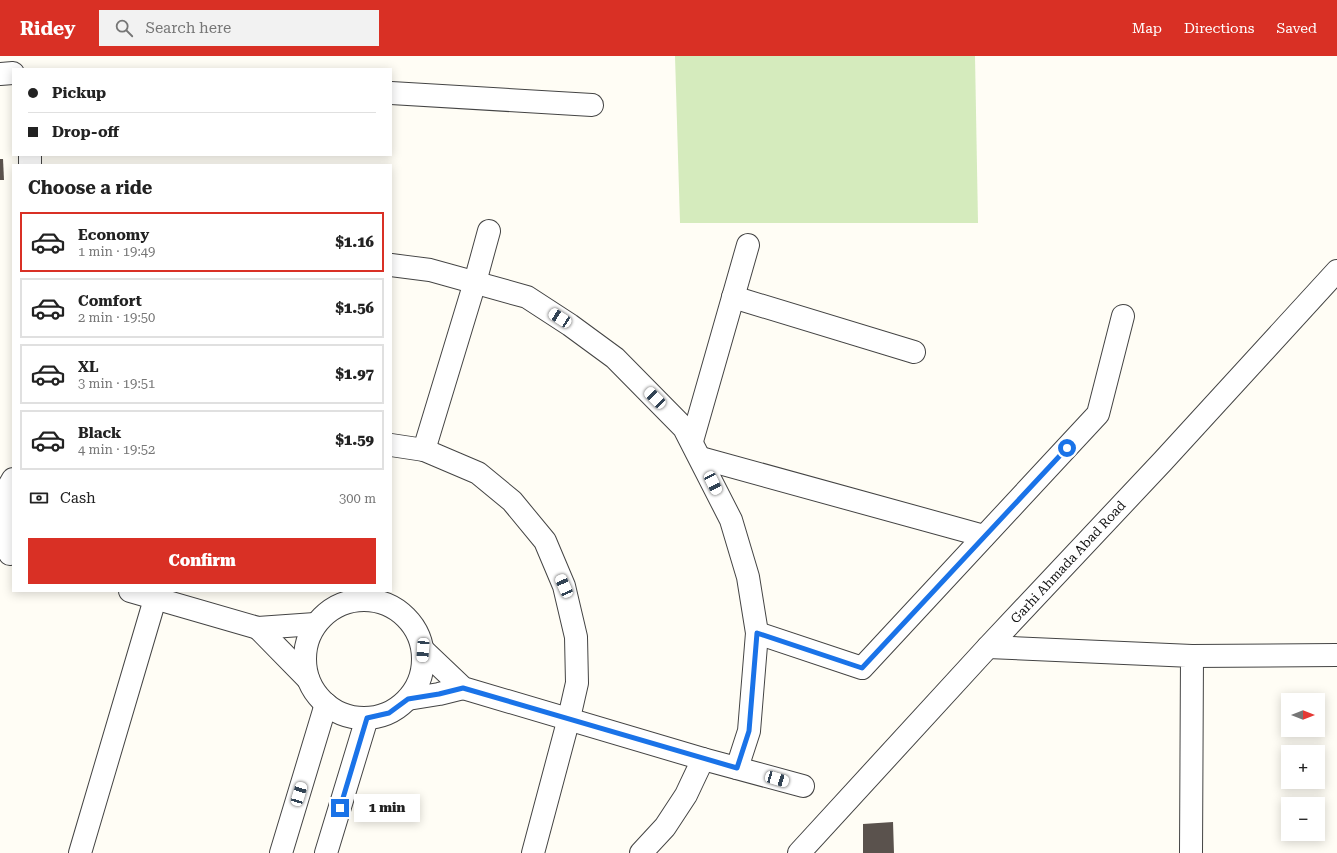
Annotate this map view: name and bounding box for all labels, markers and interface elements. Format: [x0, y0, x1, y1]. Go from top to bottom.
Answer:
search box [99, 10, 379, 46]
text: Ridey [20, 17, 75, 40]
icon: search [113, 17, 135, 39]
text: Search here [145, 19, 231, 37]
text: Map [1132, 20, 1162, 36]
text: Directions [1184, 20, 1254, 36]
text: Saved [1276, 20, 1317, 36]
text: Pickup [52, 84, 106, 102]
text: Drop-off [52, 123, 119, 141]
text: Choose a ride [28, 177, 152, 198]
icon: car [30, 224, 66, 260]
text: Economy [78, 226, 149, 244]
text: $1.16 [335, 233, 374, 251]
text: 1 min · 19:49 [78, 244, 155, 259]
icon: car [30, 290, 66, 326]
text: Comfort [78, 292, 142, 310]
text: $1.56 [335, 299, 374, 317]
car [547, 306, 573, 330]
text: 2 min · 19:50 [78, 310, 155, 325]
icon: car [30, 356, 66, 392]
text: XL [78, 358, 99, 376]
text: $1.97 [335, 365, 374, 383]
text: 3 min · 19:51 [78, 376, 155, 391]
car [642, 385, 668, 411]
icon: car [30, 422, 66, 458]
text: Black [78, 424, 121, 442]
text: $1.59 [335, 431, 374, 449]
route start [1058, 439, 1076, 457]
text: 4 min · 19:52 [78, 442, 155, 457]
car [702, 470, 724, 496]
icon: cash [28, 487, 50, 509]
text: Cash [60, 489, 96, 507]
text: 300 m [339, 491, 376, 506]
street label: Garhi Ahmada Abad Road [1007, 497, 1129, 626]
button: Confirm [28, 538, 376, 584]
car [554, 573, 574, 599]
car [416, 638, 430, 662]
north arrow [1281, 693, 1325, 737]
map controls [1281, 693, 1325, 841]
button: + [1281, 745, 1325, 789]
car [764, 770, 790, 788]
car [290, 781, 308, 807]
callout: 1 min [354, 794, 420, 822]
button: − [1281, 797, 1325, 841]
route end [331, 799, 349, 817]
text: 1 min [369, 800, 405, 815]

